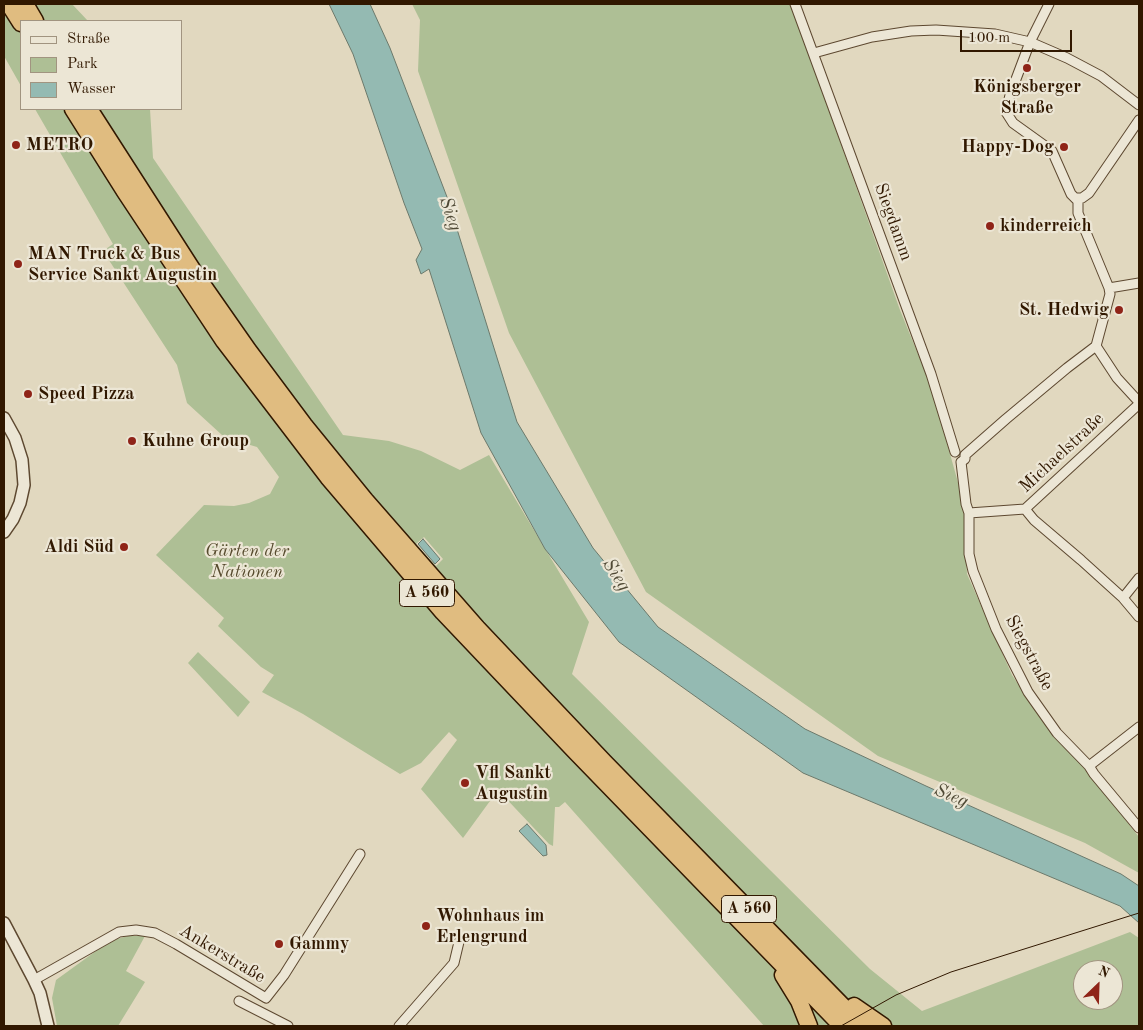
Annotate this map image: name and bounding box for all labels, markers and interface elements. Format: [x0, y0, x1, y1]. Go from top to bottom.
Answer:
legend [20, 20, 182, 110]
scale bar [963, 20, 1076, 52]
text: 100 m [968, 31, 1010, 46]
text: Straße [67, 32, 110, 47]
text: Park [67, 57, 98, 72]
marker: Königsberger Straße [1021, 62, 1033, 74]
place label: Königsberger Straße [973, 76, 1081, 118]
text: Wasser [67, 82, 115, 97]
place label: METRO [26, 134, 93, 156]
place label: Happy-Dog [961, 136, 1054, 158]
marker: METRO [10, 139, 22, 151]
marker: Happy-Dog [1058, 141, 1070, 153]
street label: Siegdamm [869, 180, 917, 264]
water label: Sieg [434, 194, 466, 234]
place label: kinderreich [1000, 215, 1092, 237]
marker: kinderreich [984, 220, 996, 232]
place label: MAN Truck & Bus Service Sankt Augustin [28, 243, 217, 286]
marker: MAN Truck & Bus Service Sankt Augustin [12, 258, 24, 270]
place label: St. Hedwig [1019, 299, 1109, 321]
marker: St. Hedwig [1113, 304, 1125, 316]
place label: Speed Pizza [38, 383, 134, 405]
marker: Speed Pizza [22, 388, 34, 400]
street label: Michaelstraße [1015, 408, 1109, 498]
place label: Kuhne Group [142, 430, 249, 452]
marker: Kuhne Group [126, 435, 138, 447]
place label: Aldi Süd [44, 536, 114, 558]
park label: Gärten der Nationen [205, 540, 289, 582]
marker: Aldi Süd [118, 541, 130, 553]
water label: Sieg [597, 554, 635, 596]
road number: A 560 [400, 580, 454, 606]
street label: Siegstraße [1000, 612, 1058, 694]
place label: Vfl Sankt Augustin [475, 762, 551, 804]
marker: Vfl Sankt Augustin [459, 777, 471, 789]
water label: Sieg [930, 779, 972, 813]
road number: A 560 [722, 896, 776, 922]
place label: Wohnhaus im Erlengrund [436, 905, 544, 948]
street label: Ankerstraße [175, 920, 269, 988]
marker: Wohnhaus im Erlengrund [420, 920, 432, 932]
place label: Gammy [289, 933, 349, 955]
marker: Gammy [273, 938, 285, 950]
north arrow [1073, 960, 1123, 1010]
text: N [1096, 964, 1111, 981]

